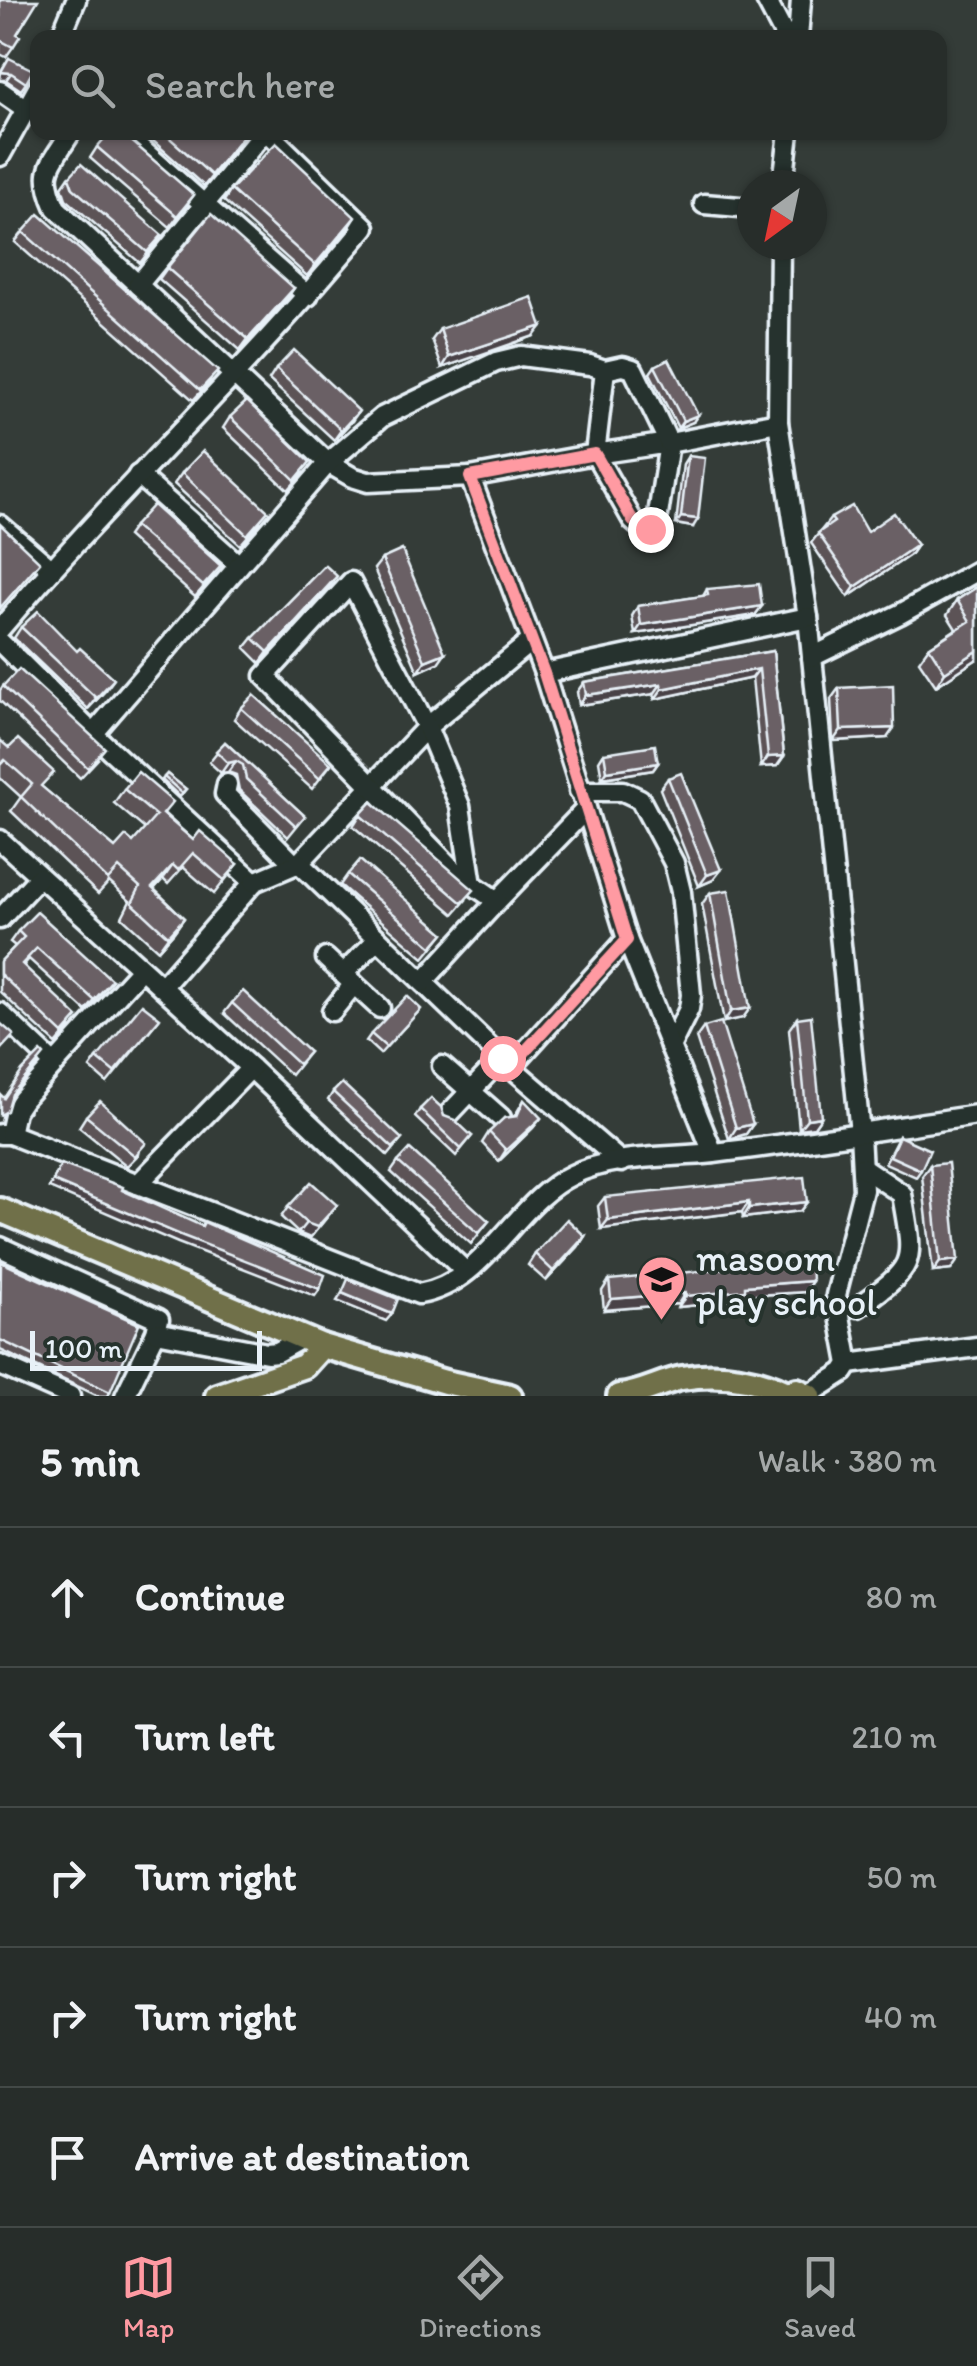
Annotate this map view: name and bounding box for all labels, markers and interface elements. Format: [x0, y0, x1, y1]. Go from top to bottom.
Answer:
search box [30, 30, 947, 140]
icon: search [65, 58, 120, 113]
text: Search here [145, 62, 336, 108]
north arrow [737, 170, 827, 260]
route end [628, 507, 674, 553]
route start [480, 1036, 526, 1082]
place label: masoom play school [696, 1235, 877, 1325]
school or university icon: masoom play school [635, 1254, 687, 1322]
scale bar [30, 1326, 262, 1370]
text: 100 m [45, 1331, 122, 1365]
text: 5 min [40, 1436, 140, 1487]
text: Walk · 380 m [758, 1442, 937, 1480]
icon: ahead [40, 1570, 95, 1625]
text: Continue [135, 1574, 285, 1620]
text: 80 m [866, 1578, 937, 1616]
icon: left [40, 1710, 95, 1765]
text: Turn left [135, 1714, 275, 1760]
text: 210 m [851, 1718, 937, 1756]
icon: right [40, 1850, 95, 1905]
text: Turn right [135, 1854, 297, 1900]
text: 50 m [866, 1858, 937, 1896]
icon: right [40, 1990, 95, 2045]
text: Turn right [135, 1994, 297, 2040]
text: 40 m [864, 1998, 937, 2036]
icon: arrive [40, 2130, 95, 2185]
text: Arrive at destination [135, 2134, 470, 2180]
tab: Map [121, 2250, 176, 2344]
tab: Directions [419, 2250, 542, 2344]
tab: Saved [784, 2250, 856, 2344]

